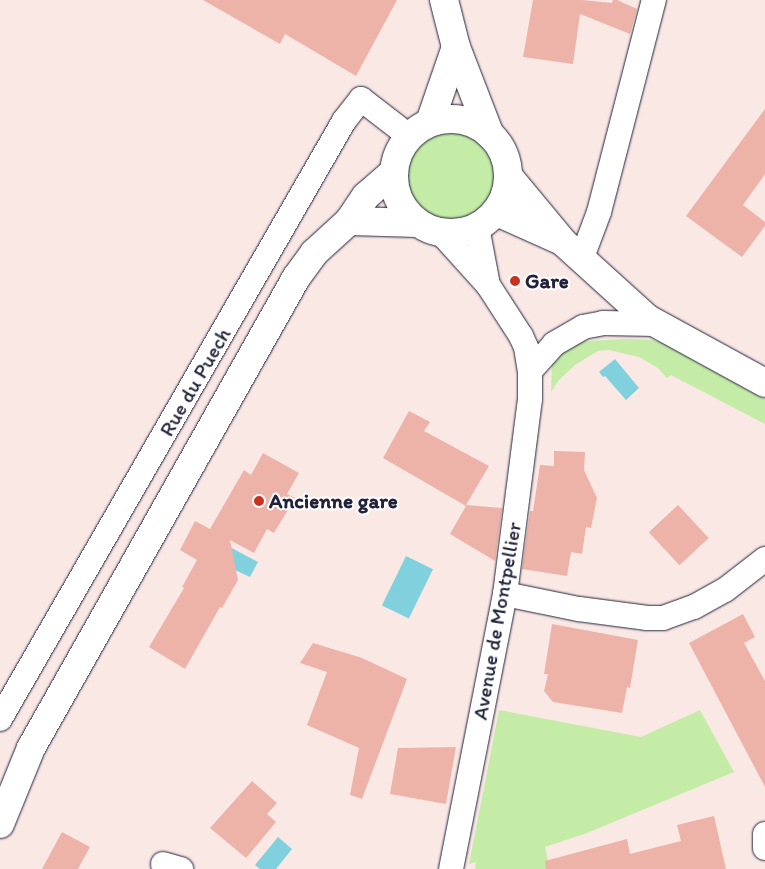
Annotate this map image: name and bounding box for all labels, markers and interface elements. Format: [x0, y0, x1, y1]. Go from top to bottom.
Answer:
place label: Gare [525, 268, 569, 294]
marker: Gare [509, 275, 521, 287]
street label: Rue du Puech [154, 323, 236, 441]
place label: Ancienne gare [269, 488, 397, 514]
marker: Ancienne gare [253, 495, 265, 507]
street label: Avenue de Montpellier [467, 520, 527, 722]

